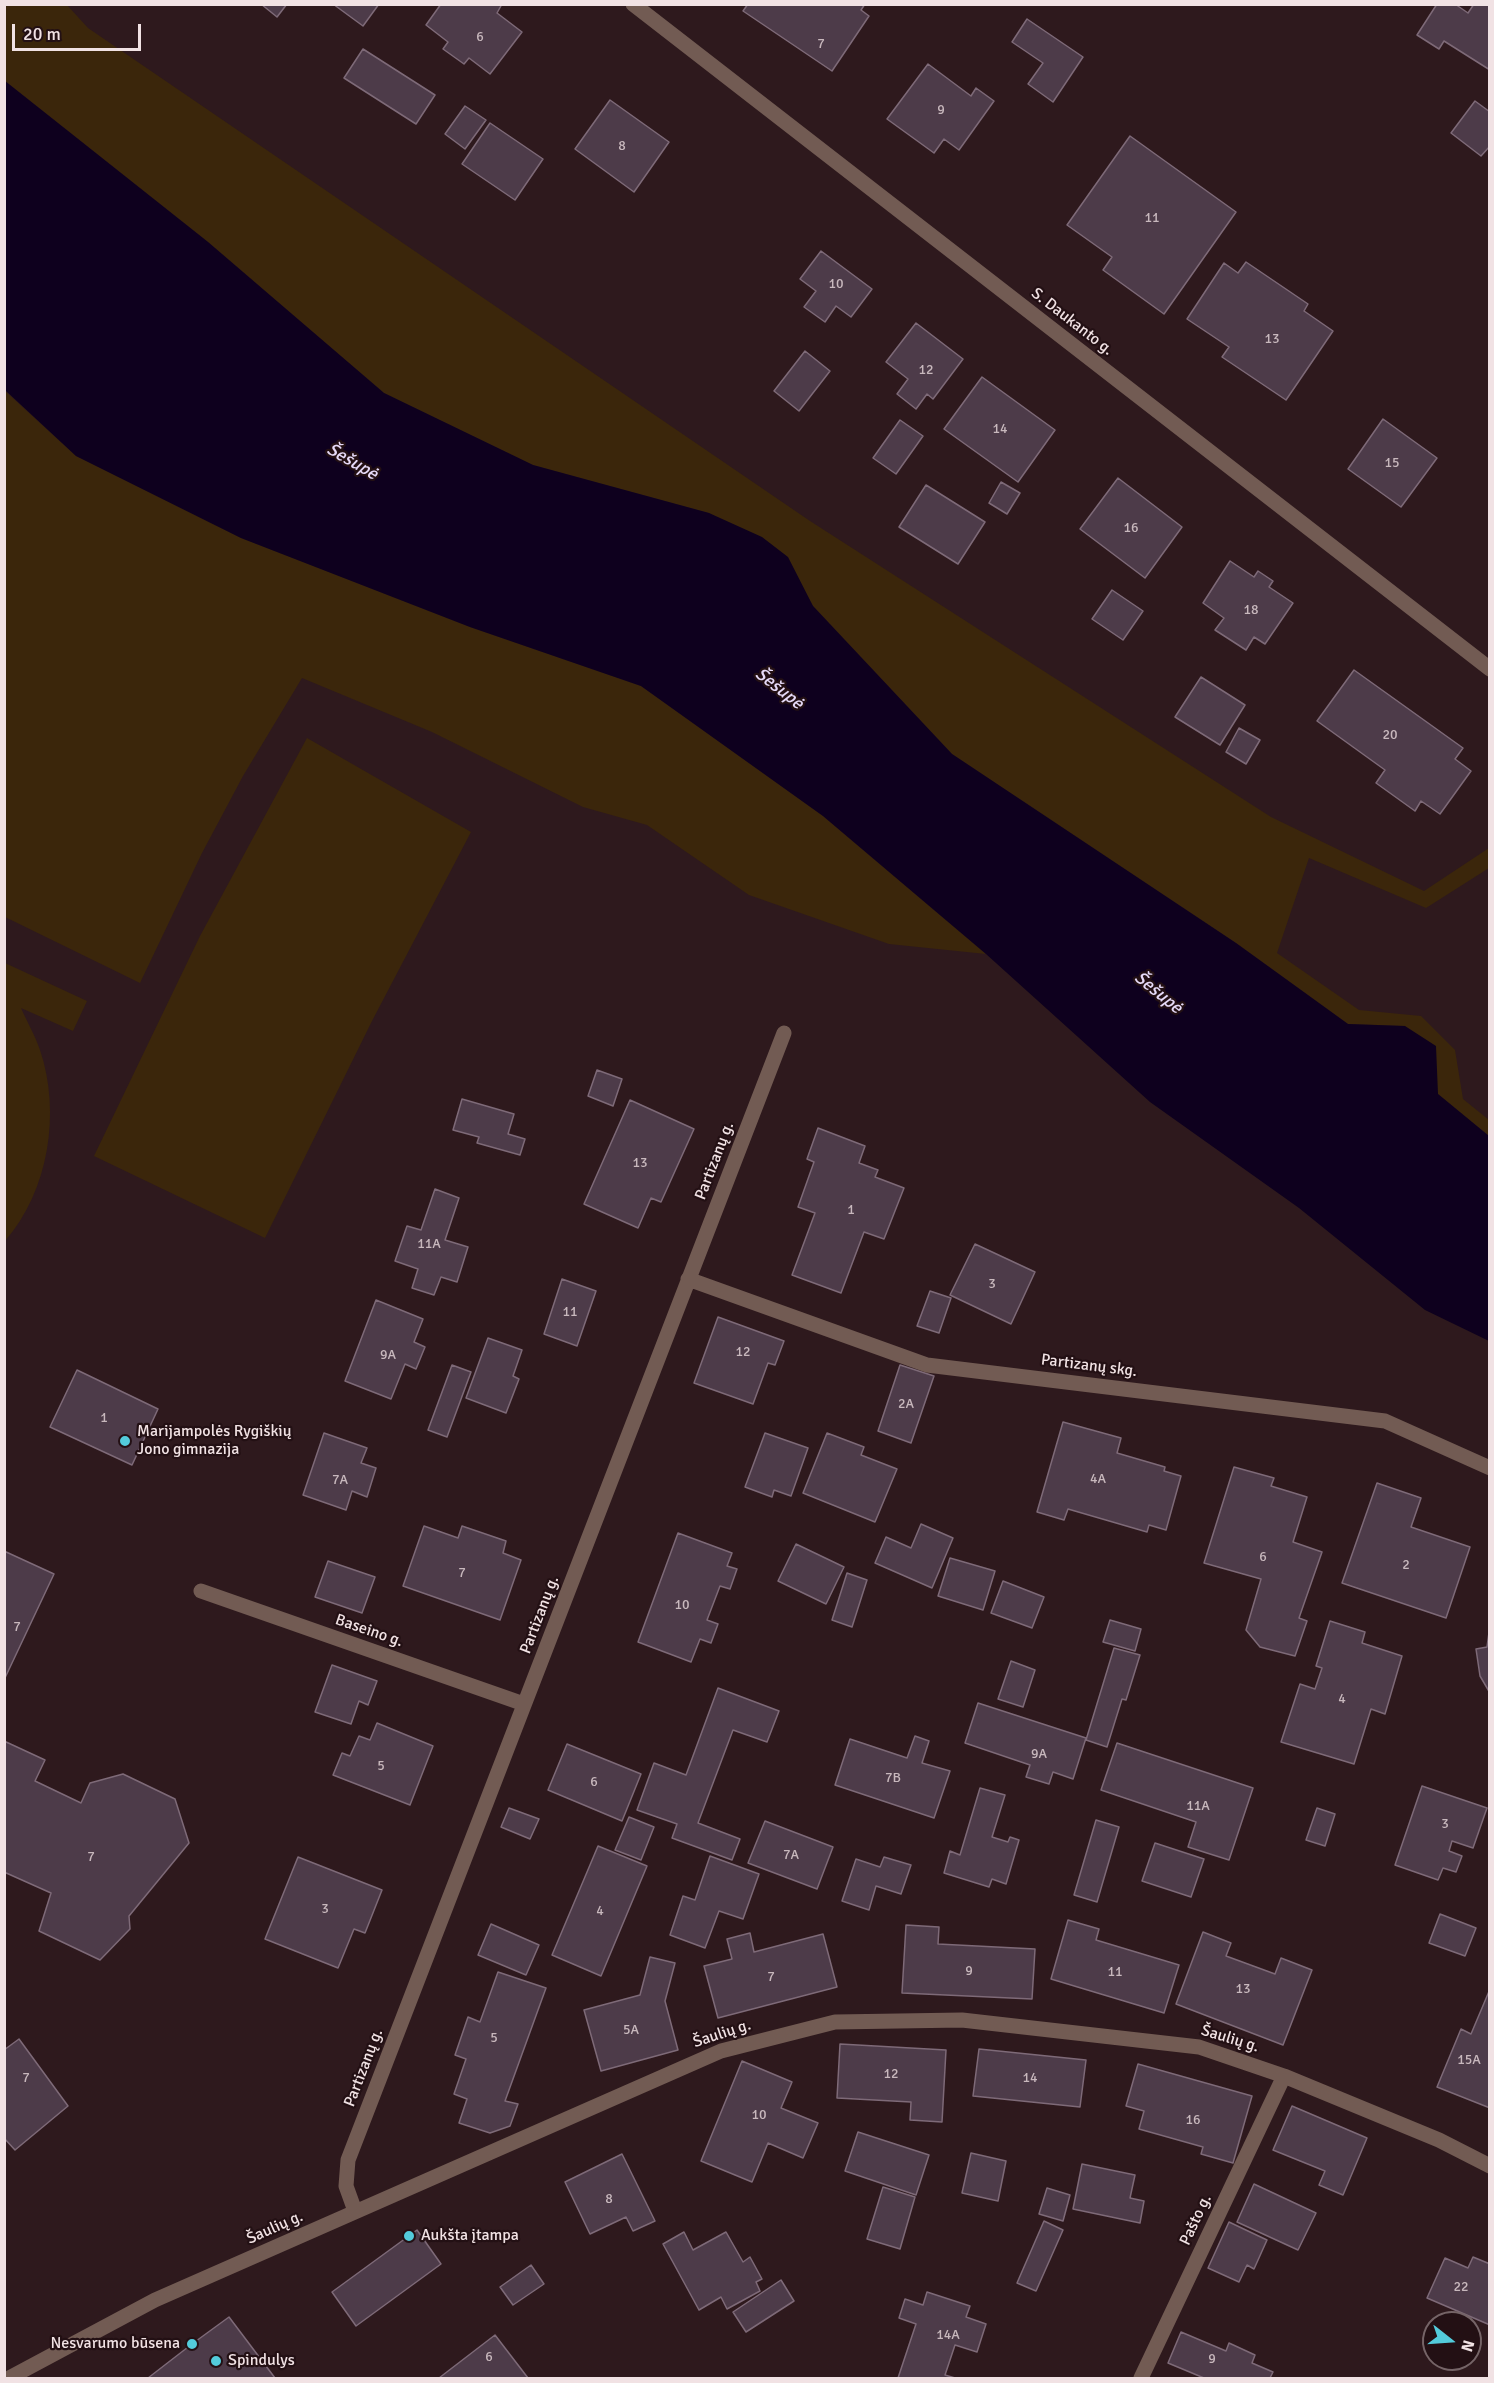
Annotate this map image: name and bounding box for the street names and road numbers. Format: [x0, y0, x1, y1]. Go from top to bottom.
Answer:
street label: S. Daukanto g. [1027, 284, 1117, 360]
street label: Partizanų g. [691, 1119, 739, 1203]
street label: Partizanų skg. [1040, 1351, 1138, 1381]
street label: Partizanų g. [516, 1573, 564, 1657]
street label: Baseino g. [333, 1610, 405, 1652]
street label: Šaulių g. [691, 2016, 753, 2052]
street label: Šaulių g. [1199, 2021, 1261, 2057]
street label: Partizanų g. [340, 2026, 388, 2110]
street label: Pašto g. [1176, 2192, 1216, 2248]
street label: Šaulių g. [244, 2207, 306, 2249]

